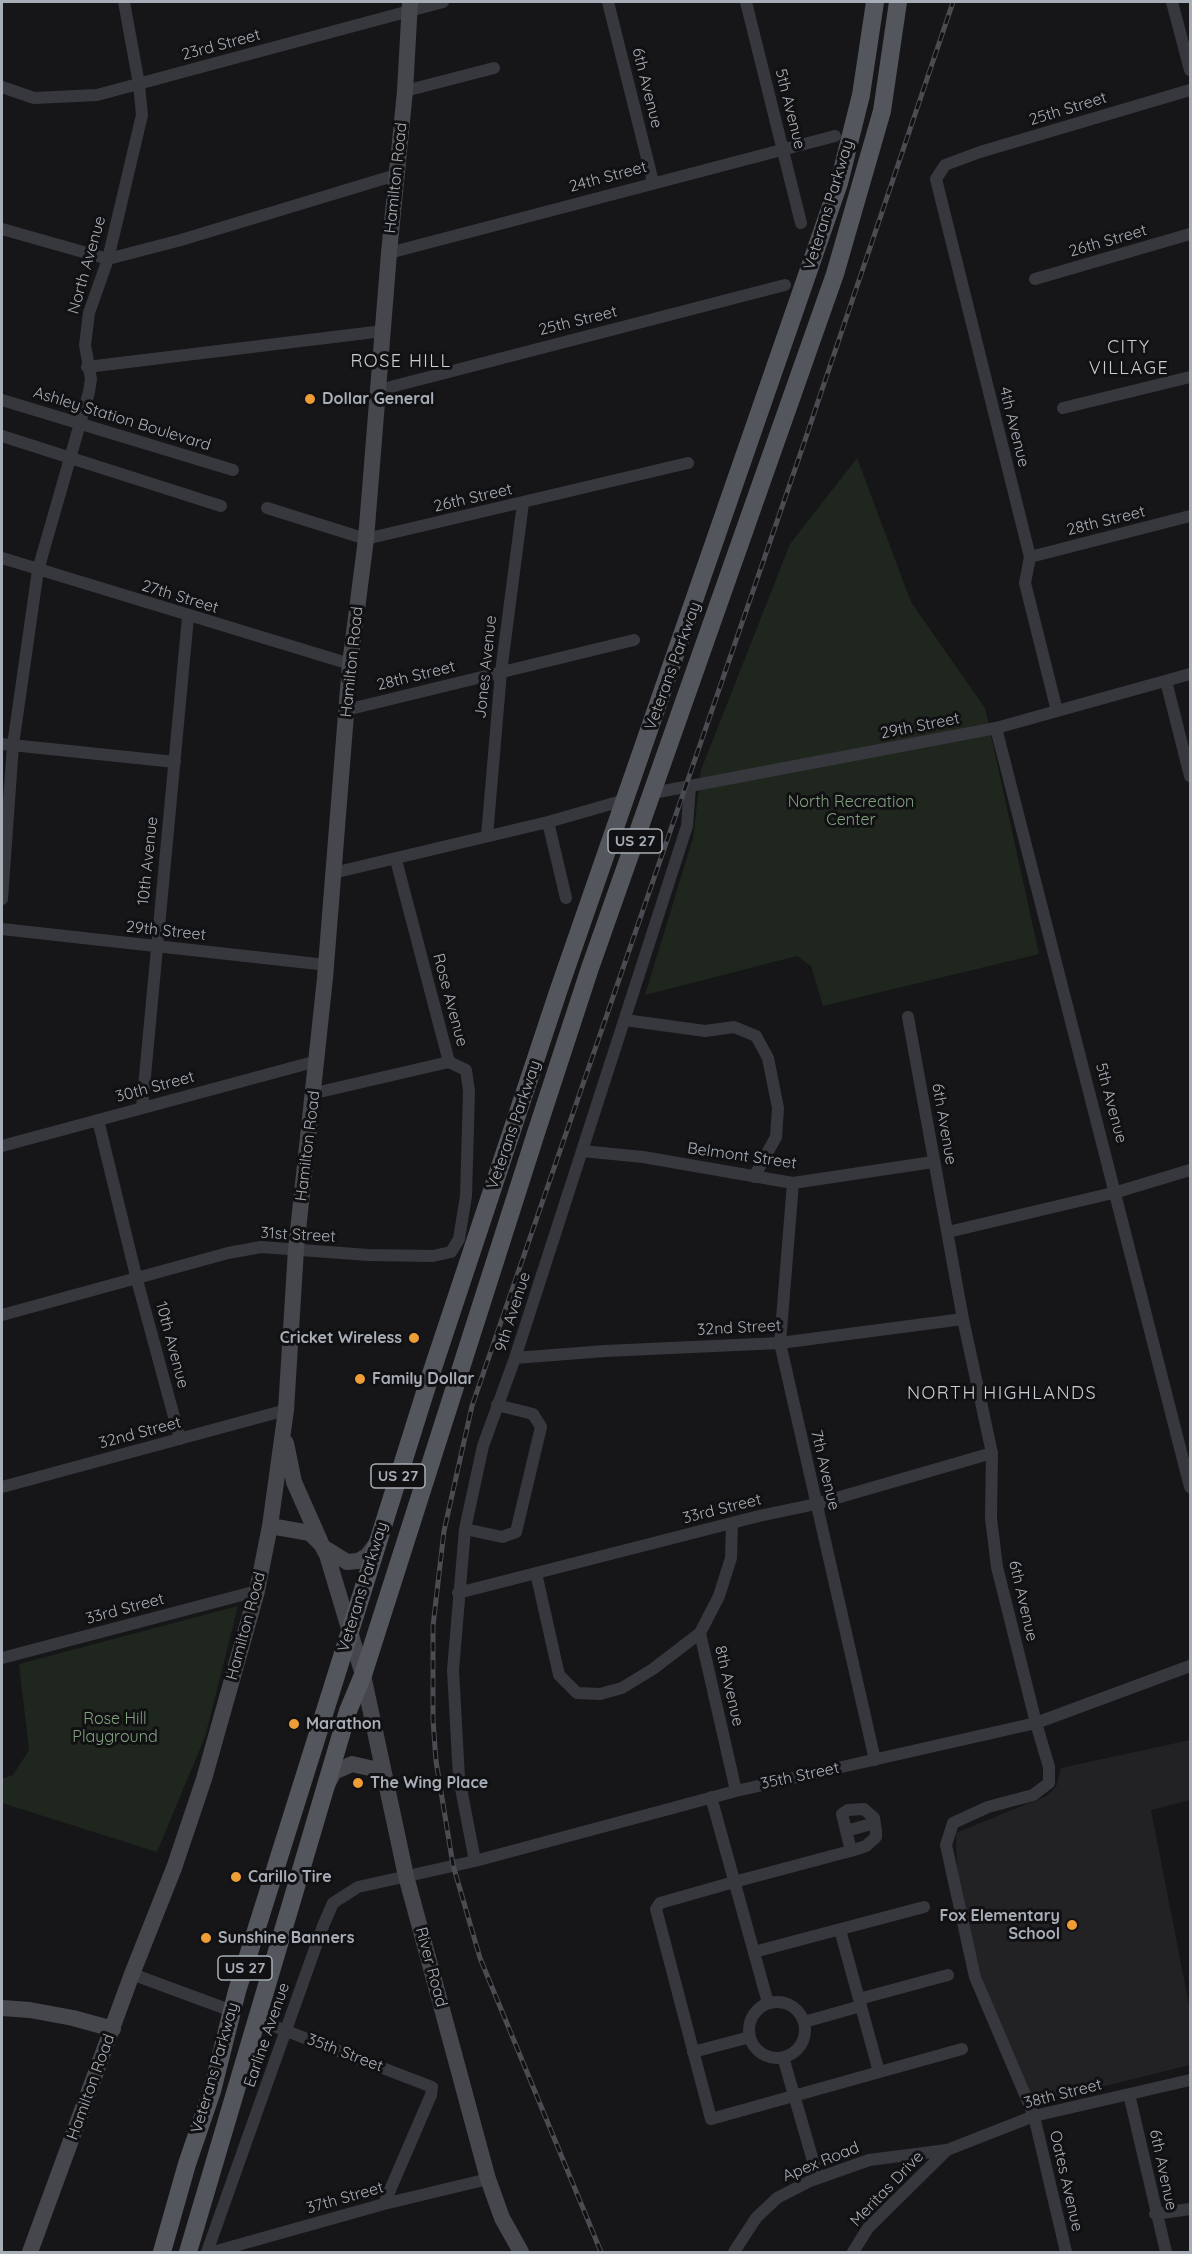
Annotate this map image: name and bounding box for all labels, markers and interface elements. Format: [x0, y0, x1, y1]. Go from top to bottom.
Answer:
street label: 23rd Street [179, 25, 263, 65]
street label: 6th Avenue [628, 46, 666, 130]
street label: 5th Avenue [771, 67, 809, 151]
street label: 25th Street [1027, 88, 1109, 130]
street label: Hamilton Road [381, 122, 411, 234]
street label: Veterans Parkway [800, 138, 858, 272]
street label: 24th Street [567, 157, 649, 197]
street label: North Avenue [64, 214, 110, 316]
street label: 26th Street [1067, 221, 1149, 261]
street label: 25th Street [537, 302, 619, 340]
district label: CITY VILLAGE [1089, 337, 1169, 380]
district label: ROSE HILL [350, 351, 452, 373]
street label: Ashley Station Boulevard [31, 383, 213, 455]
street label: 4th Avenue [995, 385, 1033, 469]
place label: Dollar General [322, 389, 434, 409]
marker: Dollar General [303, 392, 317, 406]
street label: 26th Street [432, 480, 514, 516]
street label: 28th Street [1065, 502, 1147, 540]
street label: 27th Street [139, 576, 221, 618]
street label: Veterans Parkway [641, 599, 705, 733]
street label: Hamilton Road [337, 606, 367, 718]
street label: Jones Avenue [471, 614, 501, 720]
street label: 28th Street [375, 657, 457, 695]
street label: 29th Street [879, 709, 961, 743]
park label: North Recreation Center [788, 792, 914, 830]
street label: 10th Avenue [134, 816, 162, 906]
road number: US 27 [608, 829, 662, 853]
street label: 29th Street [125, 917, 207, 945]
street label: Rose Avenue [428, 951, 472, 1049]
street label: Veterans Parkway [483, 1058, 545, 1192]
street label: 5th Avenue [1091, 1061, 1131, 1145]
street label: 30th Street [114, 1067, 196, 1107]
street label: 6th Avenue [927, 1082, 961, 1166]
street label: Hamilton Road [292, 1090, 324, 1202]
street label: Belmont Street [686, 1139, 798, 1173]
street label: 31st Street [260, 1223, 336, 1247]
street label: 9th Avenue [491, 1270, 535, 1354]
street label: 10th Avenue [151, 1300, 193, 1390]
street label: 32nd Street [696, 1316, 782, 1340]
place label: Cricket Wireless [280, 1328, 402, 1348]
marker: Cricket Wireless [407, 1331, 421, 1345]
place label: Family Dollar [372, 1369, 474, 1389]
marker: Family Dollar [353, 1372, 367, 1386]
district label: NORTH HIGHLANDS [907, 1383, 1097, 1405]
street label: 32nd Street [97, 1413, 183, 1453]
street label: 7th Avenue [806, 1428, 844, 1512]
road number: US 27 [371, 1464, 425, 1488]
street label: 33rd Street [681, 1490, 763, 1528]
street label: Veterans Parkway [334, 1520, 392, 1654]
street label: 6th Avenue [1004, 1559, 1042, 1643]
street label: Hamilton Road [222, 1570, 270, 1682]
street label: 33rd Street [84, 1589, 166, 1629]
street label: 8th Avenue [710, 1644, 748, 1728]
park label: Rose Hill Playground [72, 1709, 158, 1747]
place label: Marathon [306, 1714, 381, 1734]
marker: Marathon [287, 1717, 301, 1731]
street label: 35th Street [759, 1758, 841, 1794]
place label: The Wing Place [370, 1773, 488, 1793]
marker: The Wing Place [351, 1776, 365, 1790]
place label: Carillo Tire [248, 1867, 332, 1887]
marker: Carillo Tire [229, 1870, 243, 1884]
place label: Fox Elementary School [940, 1906, 1060, 1944]
marker: Fox Elementary School [1065, 1918, 1079, 1932]
street label: River Road [411, 1925, 451, 2009]
place label: Sunshine Banners [218, 1928, 354, 1948]
marker: Sunshine Banners [199, 1931, 213, 1945]
road number: US 27 [218, 1956, 272, 1980]
street label: Earline Avenue [240, 1980, 294, 2090]
street label: Veterans Parkway [187, 2000, 243, 2136]
street label: 35th Street [304, 2030, 386, 2076]
street label: Hamilton Road [63, 2031, 119, 2143]
street label: 38th Street [1022, 2075, 1104, 2113]
street label: 6th Avenue [1145, 2128, 1181, 2212]
street label: Oates Avenue [1045, 2129, 1087, 2233]
street label: Apex Road [780, 2138, 862, 2186]
street label: Meritas Drive [846, 2147, 928, 2231]
street label: 37th Street [304, 2178, 386, 2218]

